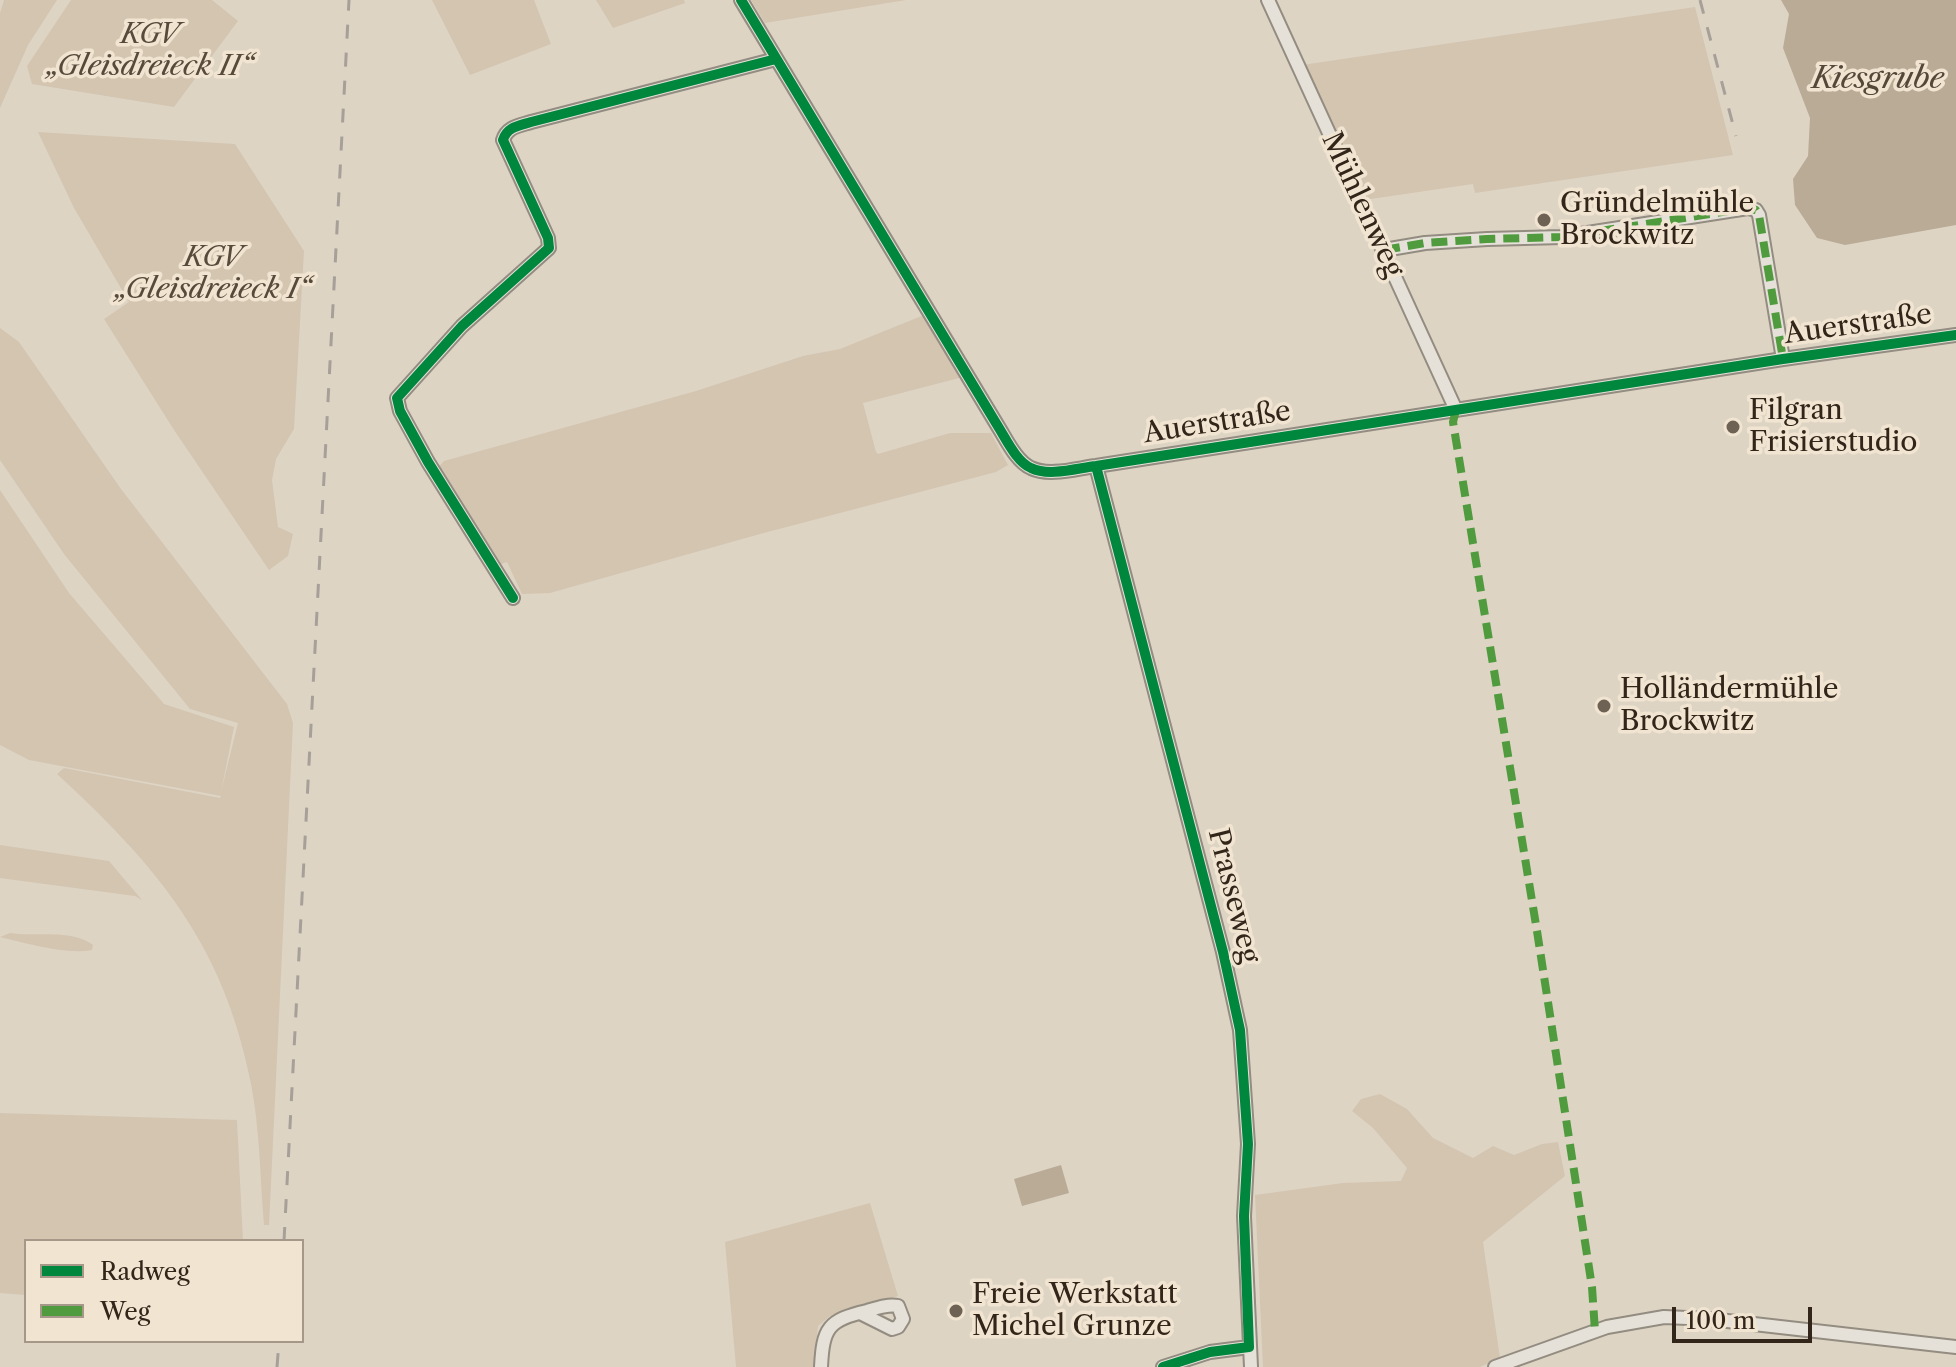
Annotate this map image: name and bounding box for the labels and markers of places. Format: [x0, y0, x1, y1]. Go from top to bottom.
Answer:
place label: Gründelmühle Brockwitz [1560, 187, 1754, 253]
marker: Gründelmühle Brockwitz [1535, 211, 1553, 229]
place label: Filgran Frisierstudio [1749, 394, 1918, 460]
marker: Filgran Frisierstudio [1724, 418, 1742, 436]
place label: Holländermühle Brockwitz [1620, 673, 1838, 739]
marker: Holländermühle Brockwitz [1595, 697, 1613, 715]
place label: Freie Werkstatt Michel Grunze [972, 1278, 1177, 1344]
marker: Freie Werkstatt Michel Grunze [947, 1302, 965, 1320]

